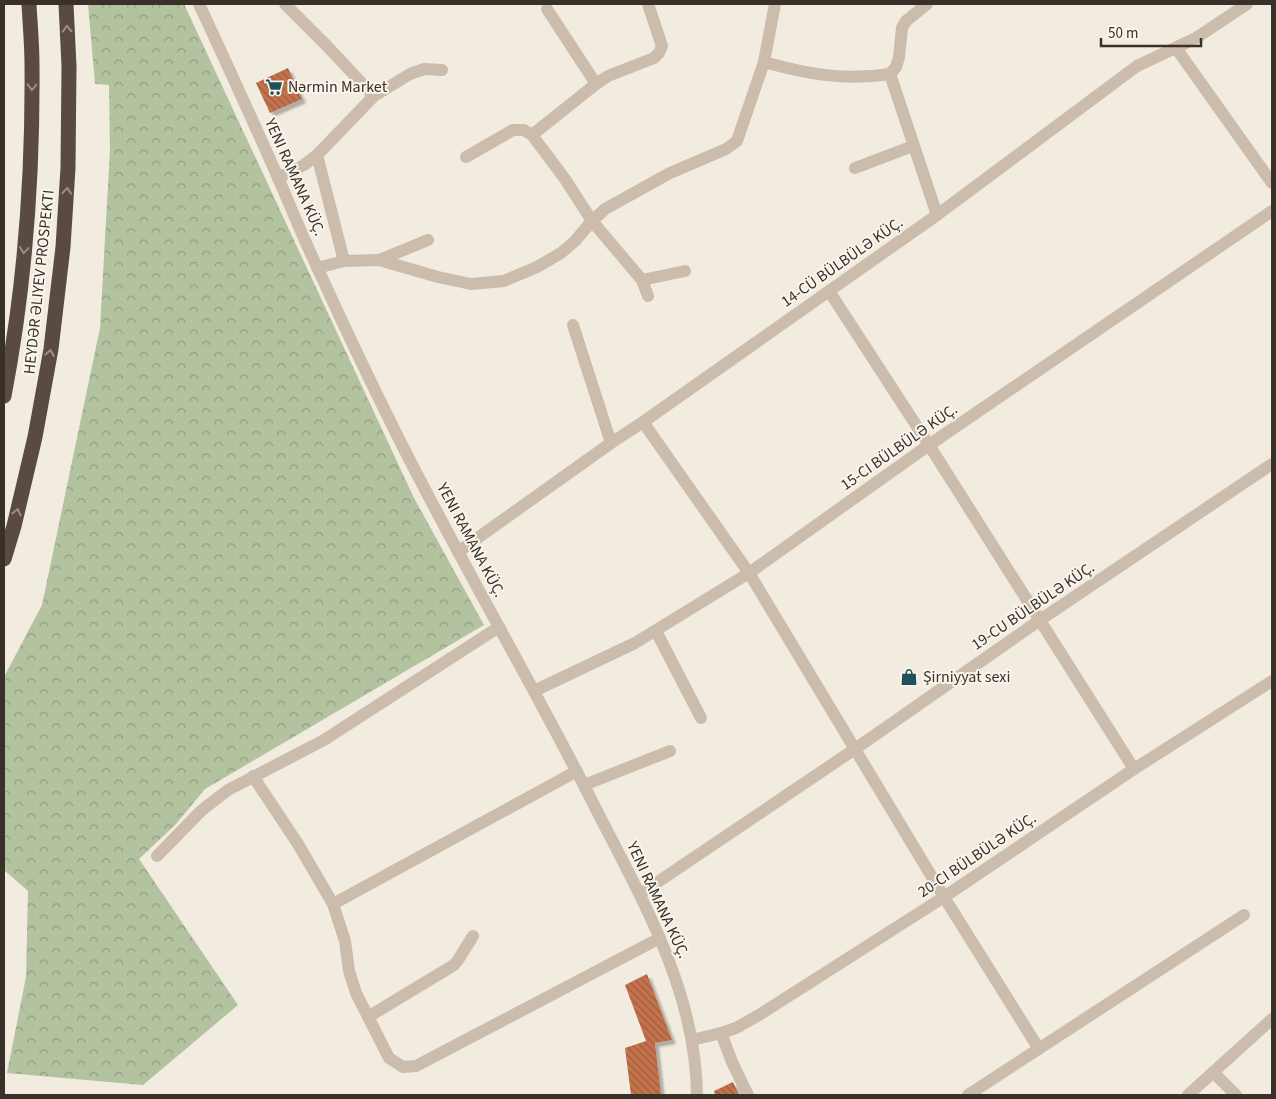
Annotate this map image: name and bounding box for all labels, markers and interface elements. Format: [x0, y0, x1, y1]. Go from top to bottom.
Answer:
scale bar [1101, 15, 1201, 47]
text: 50 m [1108, 23, 1138, 44]
one-way arrow [62, 24, 73, 32]
place label: Nərmin Market [288, 76, 388, 98]
supermarket icon: Nərmin Market [264, 77, 284, 97]
one-way arrow [27, 84, 37, 92]
street label: YENI RAMANA KÜÇ. [259, 114, 331, 239]
one-way arrow [61, 187, 72, 195]
street label: HEYDƏR ƏLIYEV PROSPEKTI [18, 189, 60, 375]
street label: 14-CÜ BÜLBÜLƏ KÜÇ. [777, 212, 907, 312]
one-way arrow [19, 246, 30, 254]
one-way arrow [44, 348, 55, 356]
street label: 15-CI BÜLBÜLƏ KÜÇ. [836, 398, 962, 496]
street label: YENI RAMANA KÜÇ. [431, 478, 510, 601]
one-way arrow [11, 507, 22, 516]
street label: 19-CU BÜLBÜLƏ KÜÇ. [967, 557, 1099, 655]
place label: Şirniyyat sexi [923, 666, 1010, 688]
shop icon: Şirniyyat sexi [899, 667, 919, 687]
street label: 20-CI BÜLBÜLƏ KÜÇ. [913, 807, 1041, 903]
street label: YENI RAMANA KÜÇ. [621, 837, 695, 962]

